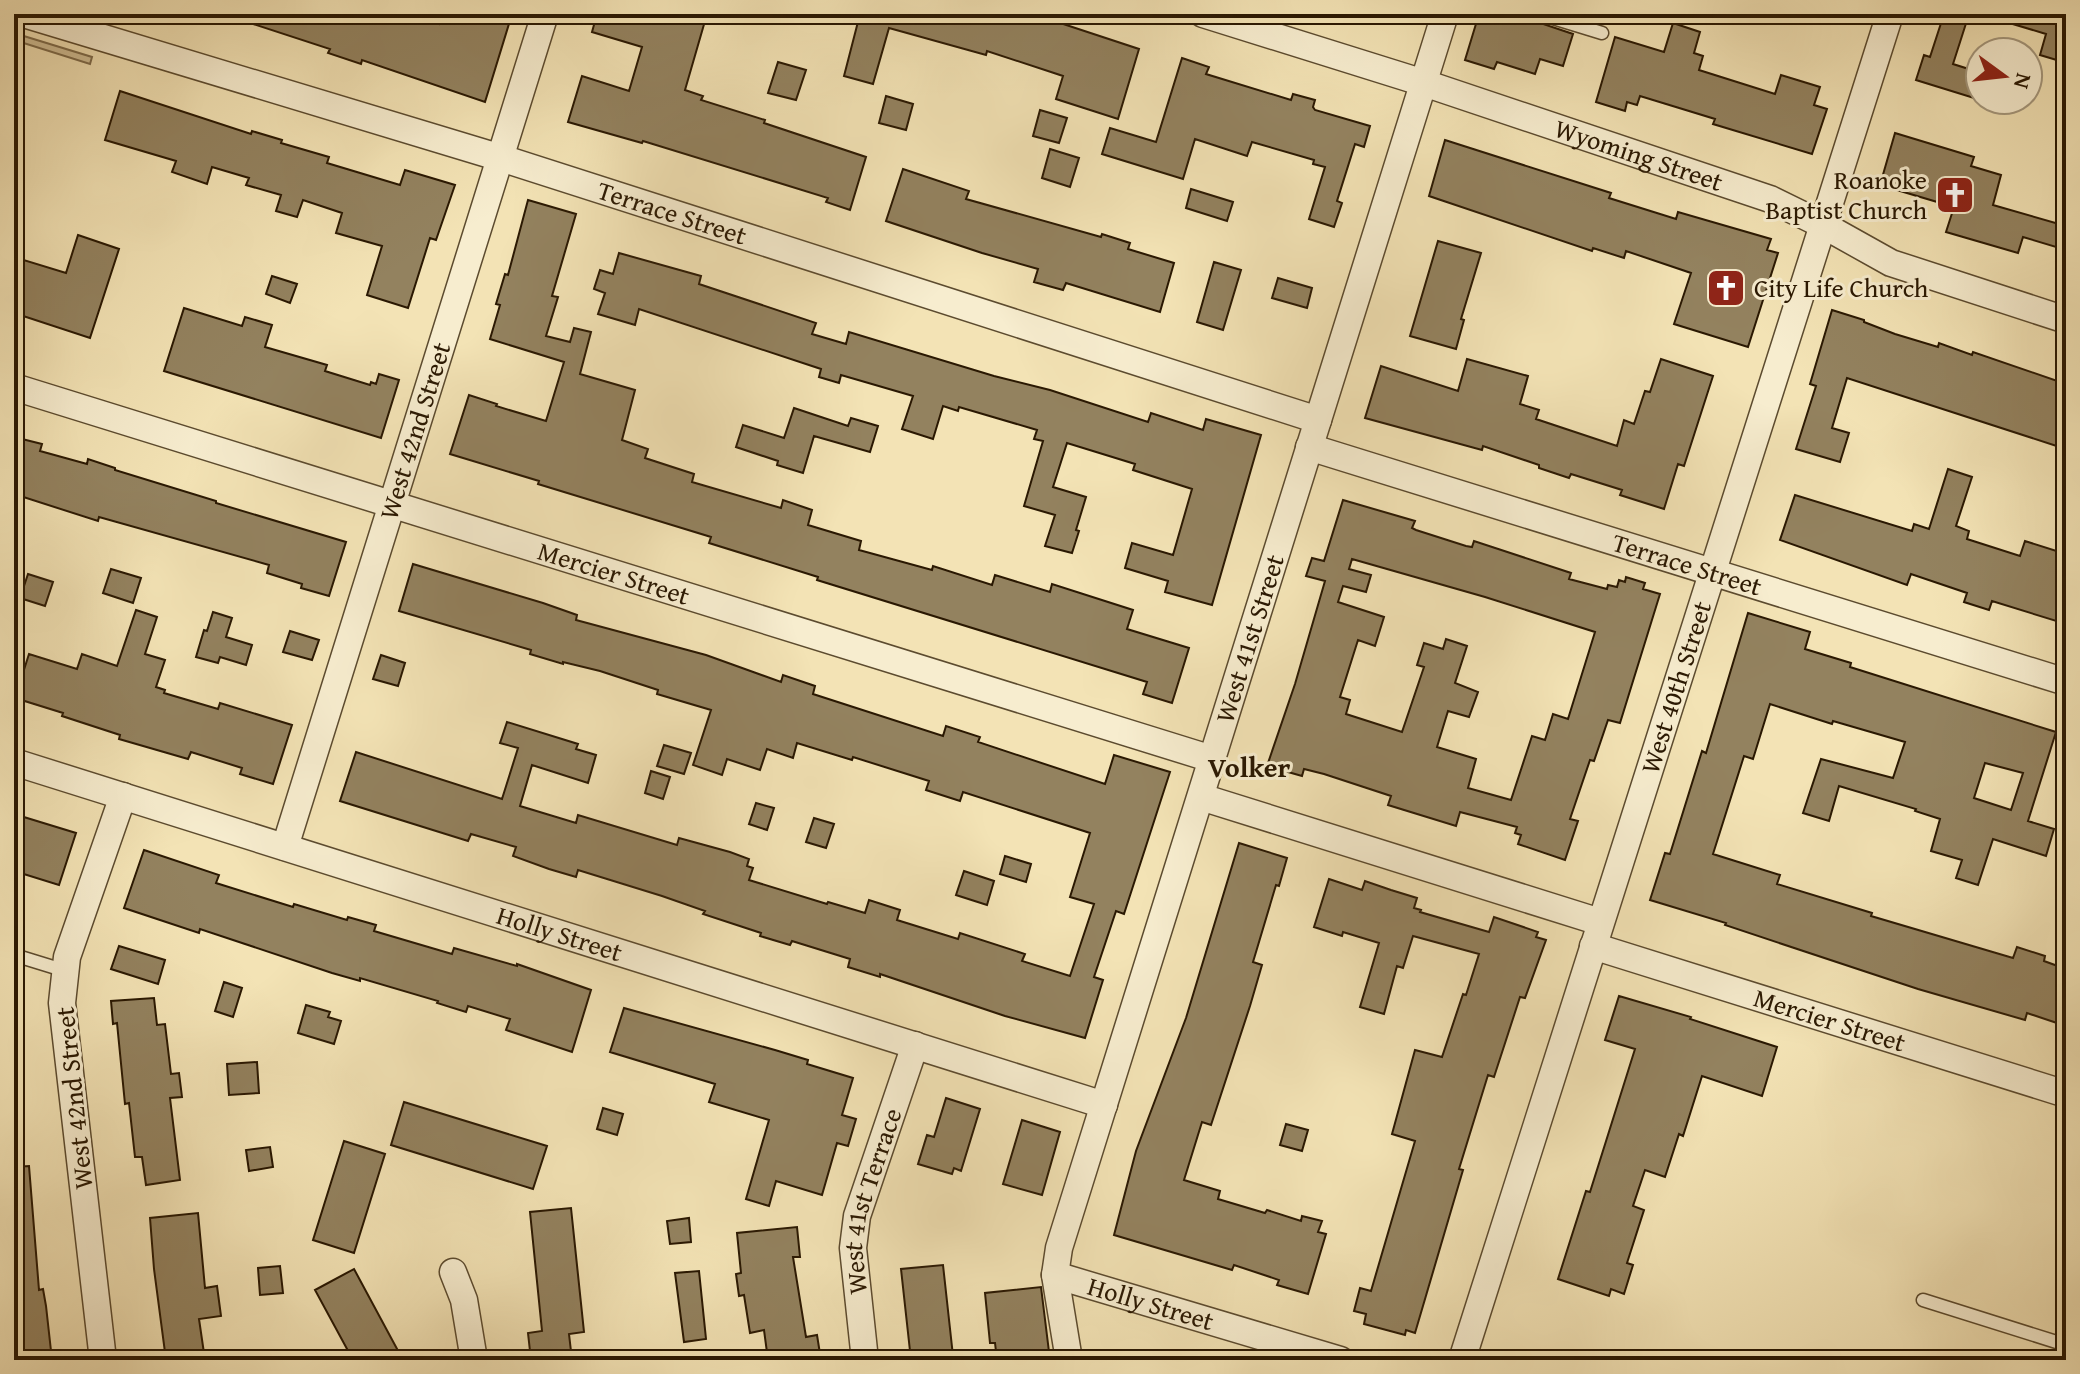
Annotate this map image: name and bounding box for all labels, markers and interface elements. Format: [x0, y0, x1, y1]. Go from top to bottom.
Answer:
north arrow [1964, 36, 2044, 116]
text: N [2006, 70, 2041, 93]
street label: Wyoming Street [1550, 108, 1728, 201]
place label: Roanoke Baptist Church [1765, 160, 1927, 229]
street label: Terrace Street [593, 170, 752, 255]
church icon: Roanoke Baptist Church [1934, 174, 1976, 216]
church icon: City Life Church [1705, 267, 1747, 309]
place label: City Life Church [1754, 268, 1929, 307]
street label: West 42nd Street [368, 337, 460, 524]
street label: Terrace Street [1608, 522, 1767, 605]
street label: Mercier Street [533, 531, 695, 615]
street label: West 41st Street [1204, 549, 1294, 728]
street label: West 40th Street [1630, 596, 1721, 778]
district label: Volker [1208, 746, 1290, 787]
street label: Holly Street [492, 895, 627, 971]
street label: Mercier Street [1749, 978, 1911, 1062]
street label: West 42nd Street [45, 1005, 102, 1191]
street label: West 41st Terrace [833, 1103, 911, 1296]
street label: Holly Street [1083, 1266, 1219, 1340]

